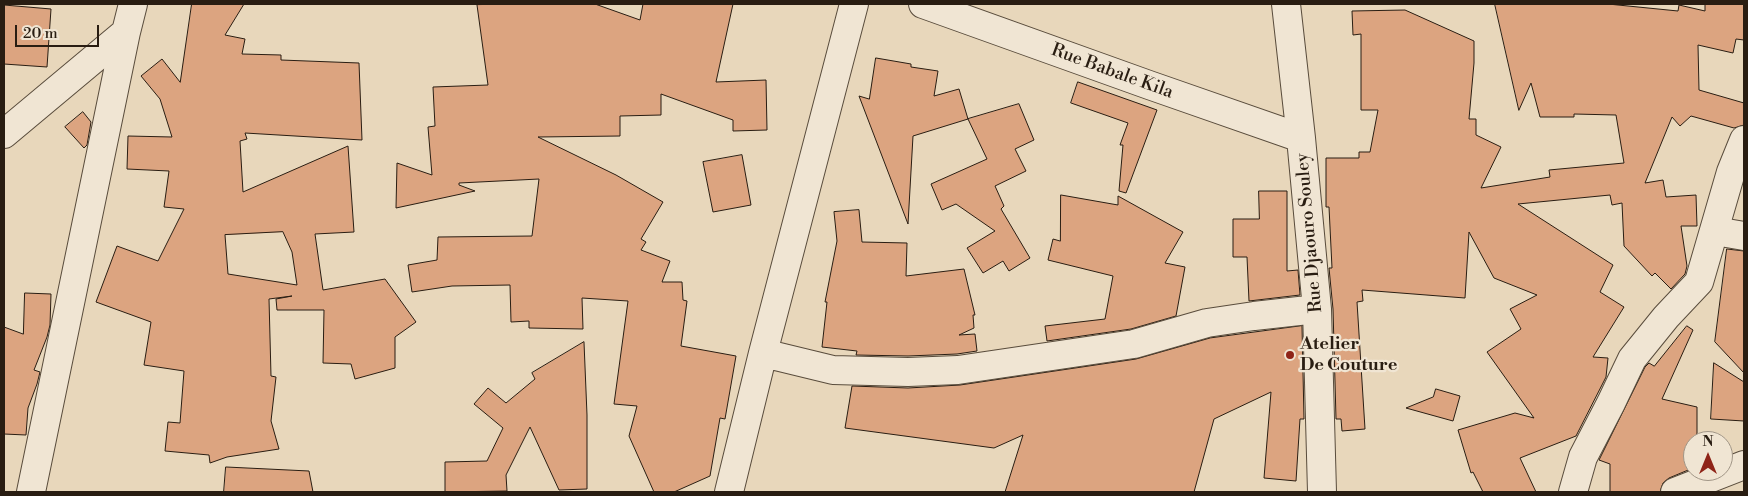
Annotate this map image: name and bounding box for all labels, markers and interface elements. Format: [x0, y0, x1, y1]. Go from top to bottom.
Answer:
scale bar [18, 15, 101, 47]
text: 20 m [23, 24, 58, 43]
street label: Rue Babale Kila [1048, 40, 1176, 104]
street label: Rue Djaouro Souley [1292, 152, 1328, 314]
place label: Atelier De Couture [1300, 334, 1397, 376]
marker: Atelier De Couture [1284, 349, 1296, 361]
north arrow [1683, 431, 1733, 481]
text: N [1702, 433, 1714, 451]

